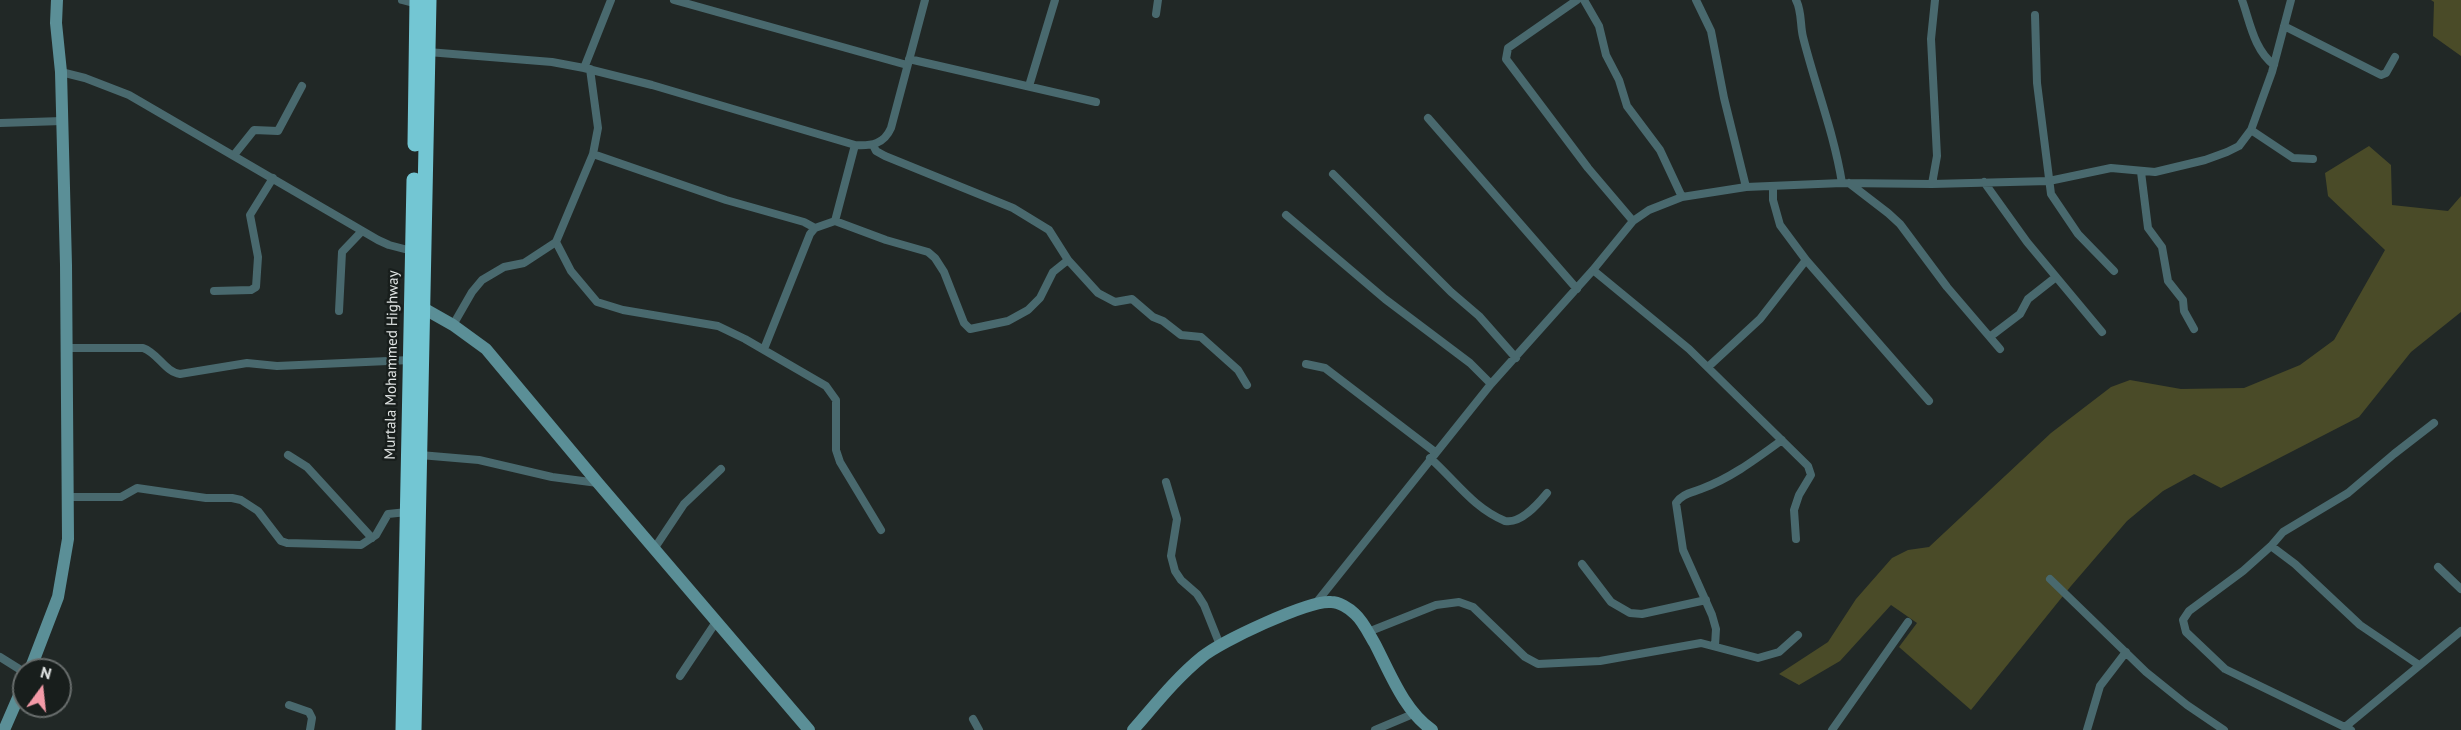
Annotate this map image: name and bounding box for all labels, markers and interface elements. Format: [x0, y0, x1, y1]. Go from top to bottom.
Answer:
street label: Murtala Mohammed Highway [381, 270, 403, 460]
north arrow [12, 658, 72, 718]
text: N [38, 662, 54, 684]

